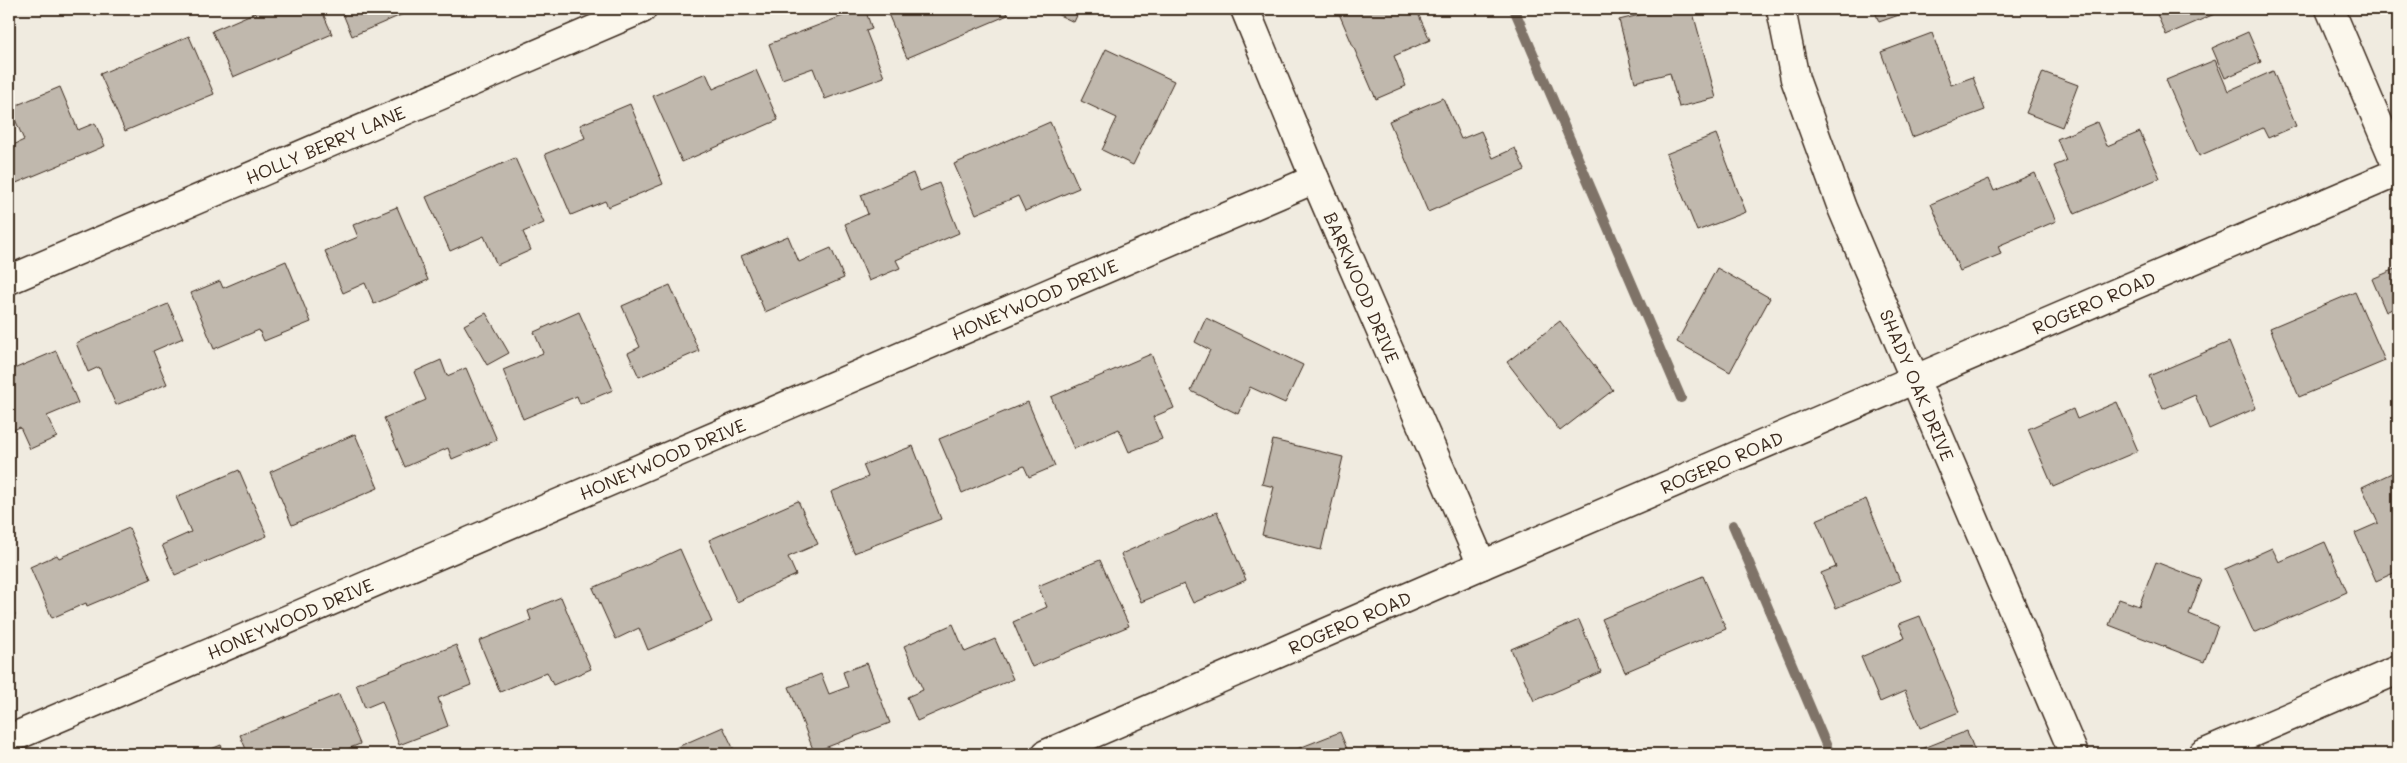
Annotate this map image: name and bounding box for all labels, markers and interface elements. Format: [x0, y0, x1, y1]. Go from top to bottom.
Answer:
street label: HOLLY BERRY LANE [242, 100, 409, 189]
street label: BARKWOOD DRIVE [1319, 208, 1405, 367]
street label: HONEYWOOD DRIVE [948, 253, 1122, 345]
street label: ROGERO ROAD [2029, 265, 2159, 339]
street label: SHADY OAK DRIVE [1874, 306, 1960, 464]
street label: HONEYWOOD DRIVE [576, 413, 749, 505]
street label: ROGERO ROAD [1656, 425, 1787, 499]
street label: HONEYWOOD DRIVE [203, 572, 377, 665]
street label: ROGERO ROAD [1284, 585, 1415, 660]

